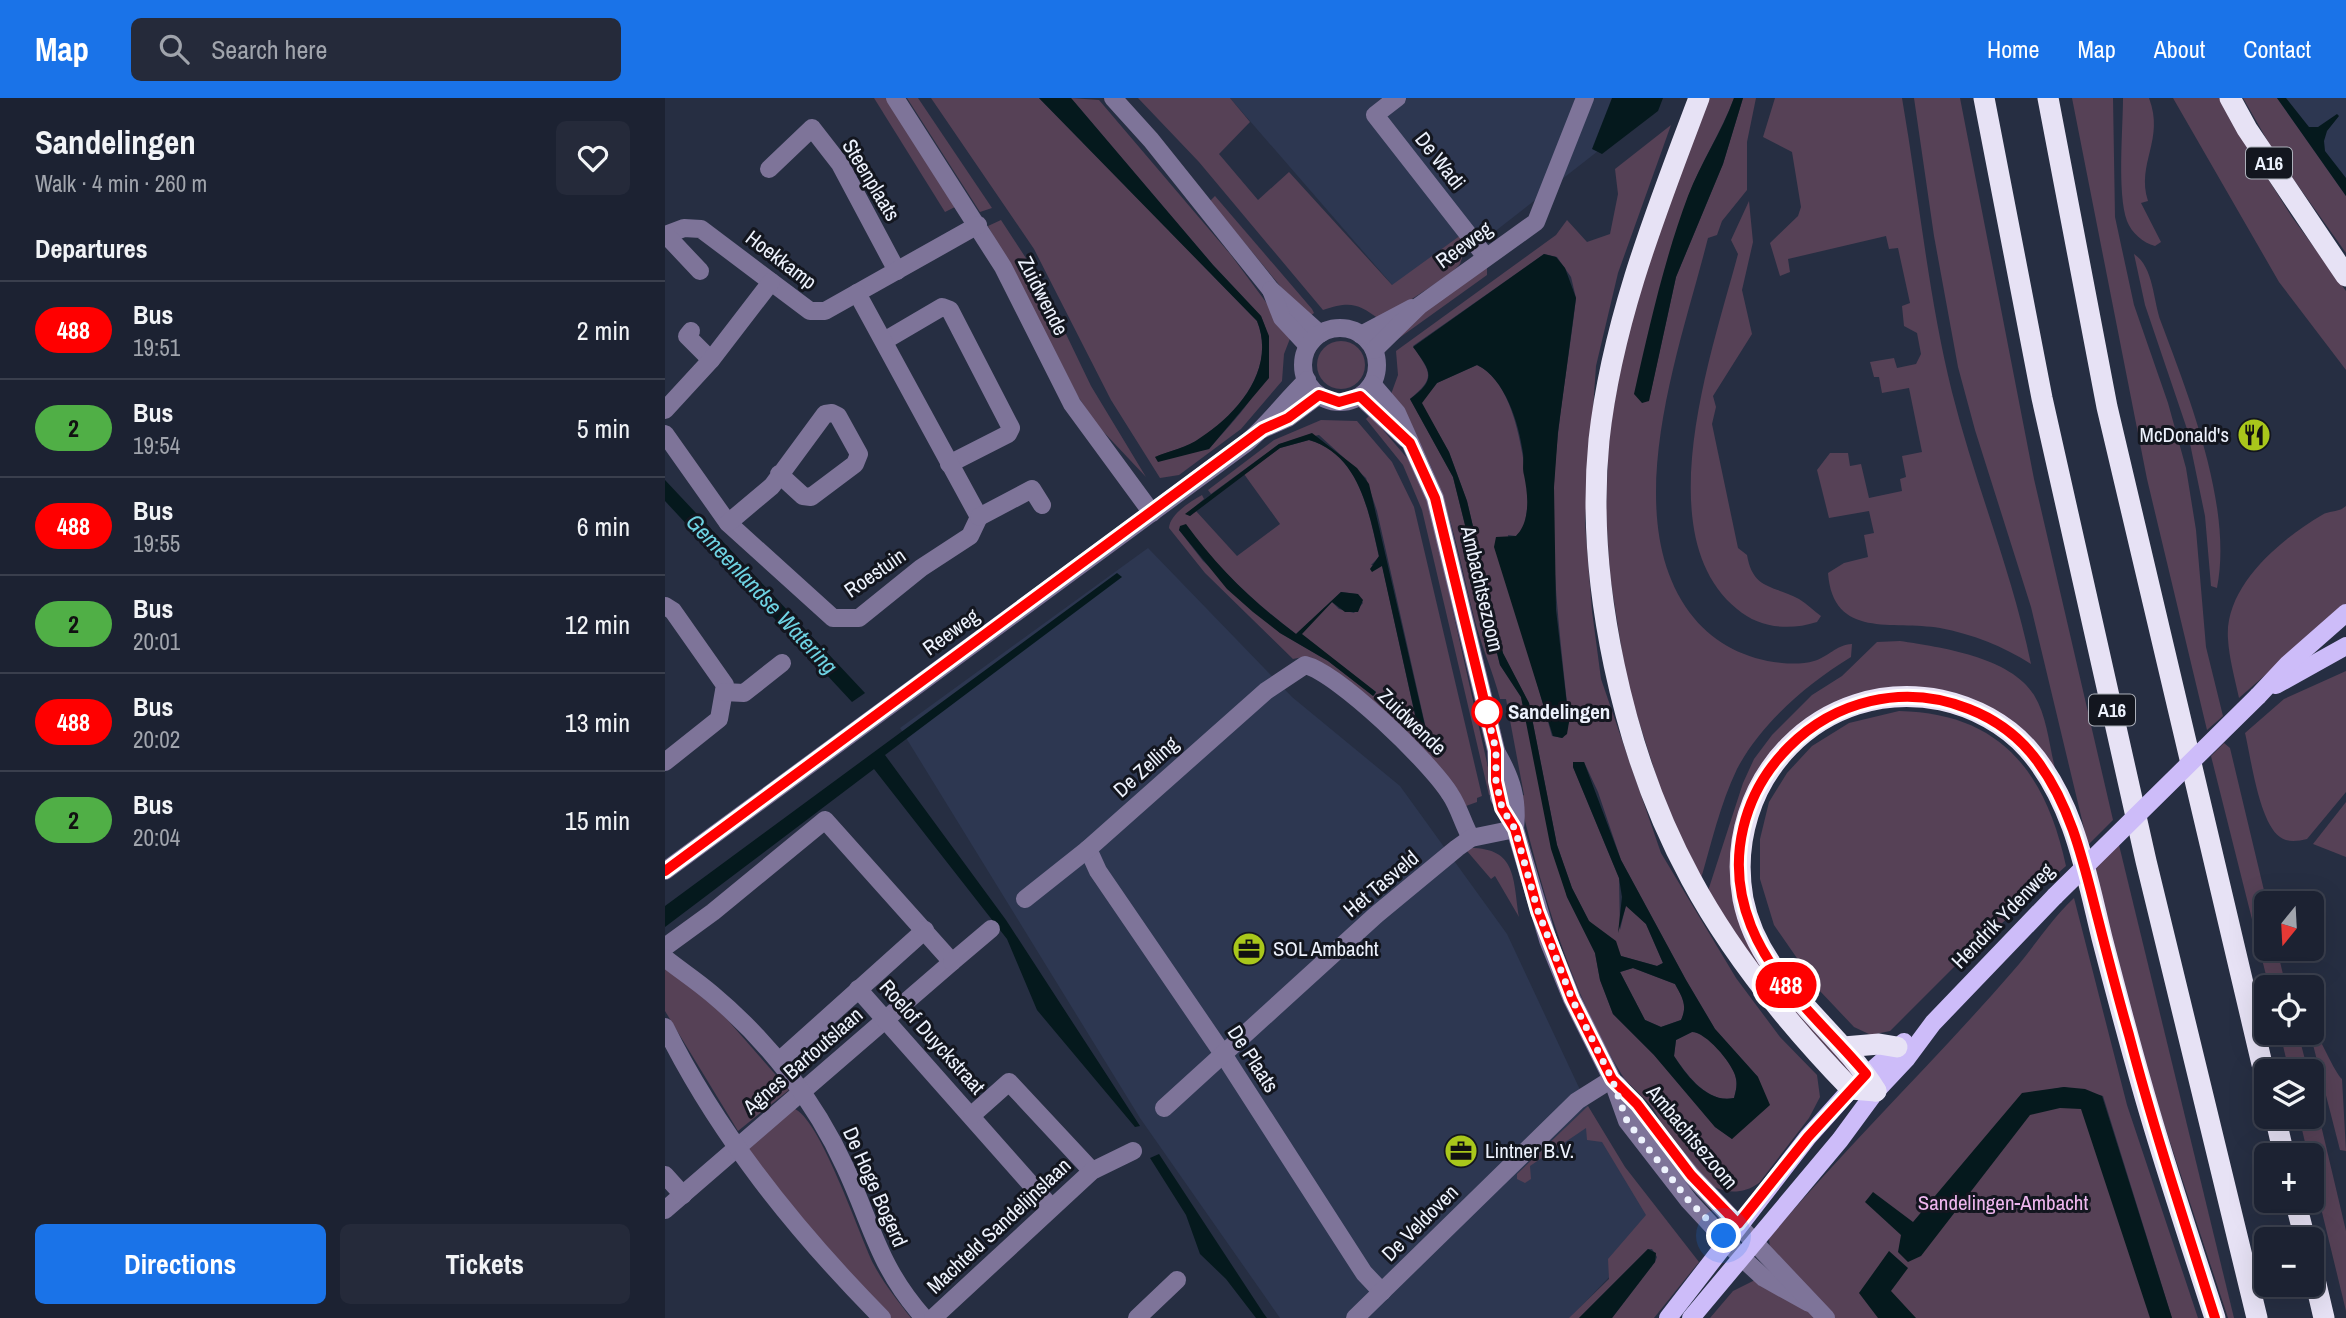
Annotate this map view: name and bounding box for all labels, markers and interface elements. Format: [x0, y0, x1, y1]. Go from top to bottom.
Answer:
search box [131, 18, 621, 81]
text: Map [35, 27, 89, 71]
icon: search [155, 30, 193, 68]
text: Search here [211, 32, 327, 67]
text: Home [1987, 33, 2039, 65]
text: Map [2077, 33, 2116, 65]
text: About [2154, 33, 2205, 65]
text: Contact [2243, 33, 2311, 65]
text: Sandelingen [35, 120, 196, 164]
button: heart [556, 121, 630, 195]
street label: De Wadi [1409, 126, 1472, 196]
street label: Steenplaats [836, 133, 907, 226]
road number: A16 [2246, 148, 2292, 178]
text: Walk · 4 min · 260 m [35, 168, 207, 199]
street label: Reeweg [1430, 214, 1498, 275]
street label: Hoekkamp [740, 223, 823, 296]
text: Departures [35, 231, 148, 266]
street label: Zuidwende [1011, 251, 1076, 340]
text: Bus [133, 297, 173, 332]
text: 2 min [577, 313, 630, 348]
text: 488 [57, 314, 90, 346]
text: 19:51 [133, 332, 180, 363]
text: Bus [133, 395, 173, 430]
text: 5 min [577, 411, 630, 446]
text: 2 [68, 412, 79, 444]
restaurant icon: McDonald's [2235, 416, 2273, 454]
place label: McDonald's [2140, 420, 2229, 449]
text: 19:54 [133, 430, 180, 461]
text: Bus [133, 493, 173, 528]
water label: Gemeenlandse Watering [680, 507, 845, 681]
text: 6 min [577, 509, 630, 544]
text: 488 [57, 510, 90, 542]
street label: Ambachtsezoom [1454, 522, 1511, 655]
text: 19:55 [133, 528, 180, 559]
street label: Roestuin [838, 541, 911, 604]
text: Bus [133, 591, 173, 626]
street label: Reeweg [917, 601, 985, 662]
text: 12 min [565, 607, 630, 642]
text: 2 [68, 608, 79, 640]
text: 20:01 [133, 626, 180, 657]
street label: Zuidwende [1372, 682, 1453, 762]
text: Bus [133, 689, 173, 724]
road number: A16 [2089, 694, 2135, 726]
marker: Sandelingen [1472, 697, 1502, 727]
place label: Sandelingen [1508, 697, 1610, 726]
text: 13 min [565, 705, 630, 740]
text: 488 [57, 706, 90, 738]
text: 20:02 [133, 724, 180, 755]
street label: De Zelling [1107, 729, 1185, 804]
text: Bus [133, 787, 173, 822]
text: 15 min [565, 803, 630, 838]
text: 2 [68, 804, 79, 836]
text: 20:04 [133, 822, 180, 853]
street label: Het Tasveld [1337, 844, 1424, 924]
street label: Hendrik Ydenweg [1945, 856, 2061, 975]
north arrow [2254, 891, 2324, 961]
map controls [2254, 891, 2324, 1297]
office icon: SOL Ambacht [1230, 930, 1268, 968]
place label: SOL Ambacht [1273, 934, 1379, 963]
line badge: 488 [1746, 962, 1826, 1008]
text: 488 [1770, 969, 1802, 1001]
street label: Roelof Duyckstraat [873, 973, 992, 1101]
button: locate [2254, 975, 2324, 1045]
street label: Agnes Bartoutslaan [736, 1000, 869, 1122]
street label: De Plaats [1221, 1020, 1286, 1098]
button: layers [2254, 1059, 2324, 1129]
street label: Ambachtsezoom [1639, 1077, 1745, 1195]
street label: De Hoge Bogerd [836, 1122, 915, 1251]
office icon: Lintner B.V. [1442, 1132, 1480, 1170]
place label: Lintner B.V. [1485, 1136, 1574, 1165]
button: + [2254, 1143, 2324, 1213]
street label: Machteld Sandelijnslaan [920, 1151, 1077, 1300]
street label: De Veldoven [1375, 1178, 1464, 1267]
park label: Sandelingen-Ambacht [1918, 1188, 2088, 1217]
your location [1706, 1218, 1741, 1253]
button: Directions [35, 1224, 326, 1304]
button: Tickets [340, 1224, 630, 1304]
button: − [2254, 1227, 2324, 1297]

